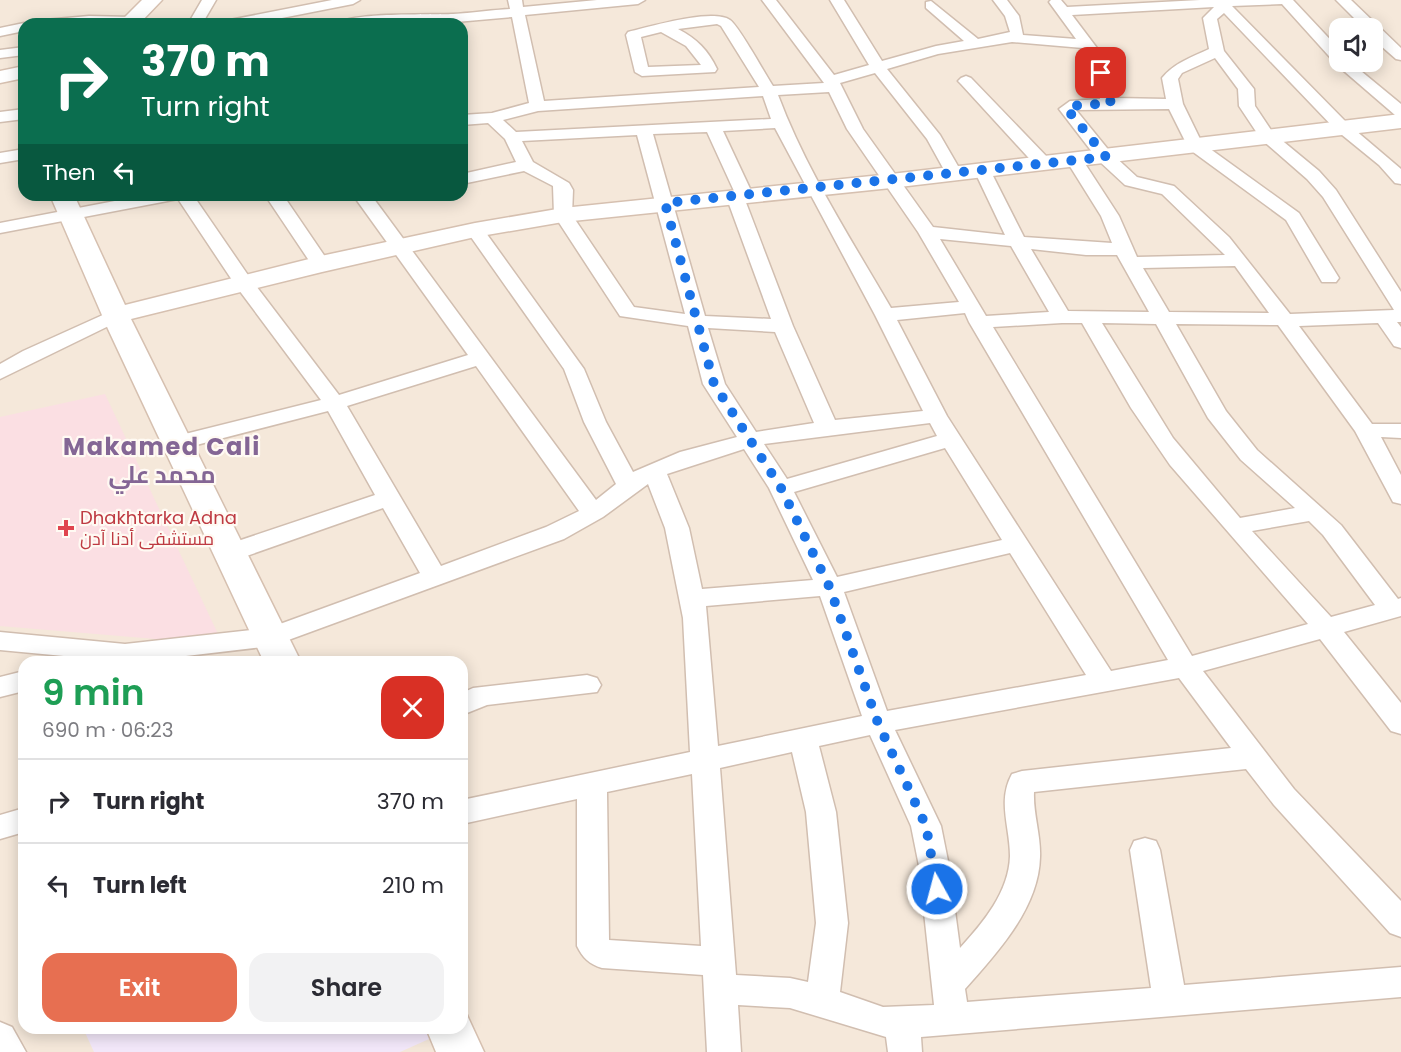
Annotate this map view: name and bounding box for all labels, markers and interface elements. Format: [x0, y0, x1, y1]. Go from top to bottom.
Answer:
map controls [1329, 18, 1383, 72]
button: sound [1329, 18, 1383, 72]
text: 370 m [141, 32, 270, 91]
icon: right [42, 42, 120, 120]
pin [1075, 47, 1126, 98]
icon: arrive [1084, 56, 1117, 89]
text: Turn right [141, 88, 270, 125]
icon: left [108, 156, 141, 189]
text: Then [42, 157, 96, 188]
district label: Makamed Cali محمد علي [63, 430, 261, 494]
place label: Dhakhtarka Adna مستشفى أدنا آدن [80, 505, 237, 551]
marker: Dhakhtarka Adna مستشفى أدنا آدن [57, 519, 75, 537]
text: 9 min [42, 667, 145, 718]
button: close [381, 676, 444, 739]
text: 690 m · 06:23 [42, 716, 174, 744]
icon: right [42, 785, 75, 818]
text: Turn right [93, 786, 204, 817]
text: 370 m [377, 786, 444, 817]
position arrow [905, 857, 969, 921]
icon: left [42, 869, 75, 902]
text: Turn left [93, 870, 187, 901]
text: 210 m [382, 870, 444, 901]
button: Exit [42, 953, 237, 1022]
button: Share [249, 953, 444, 1022]

